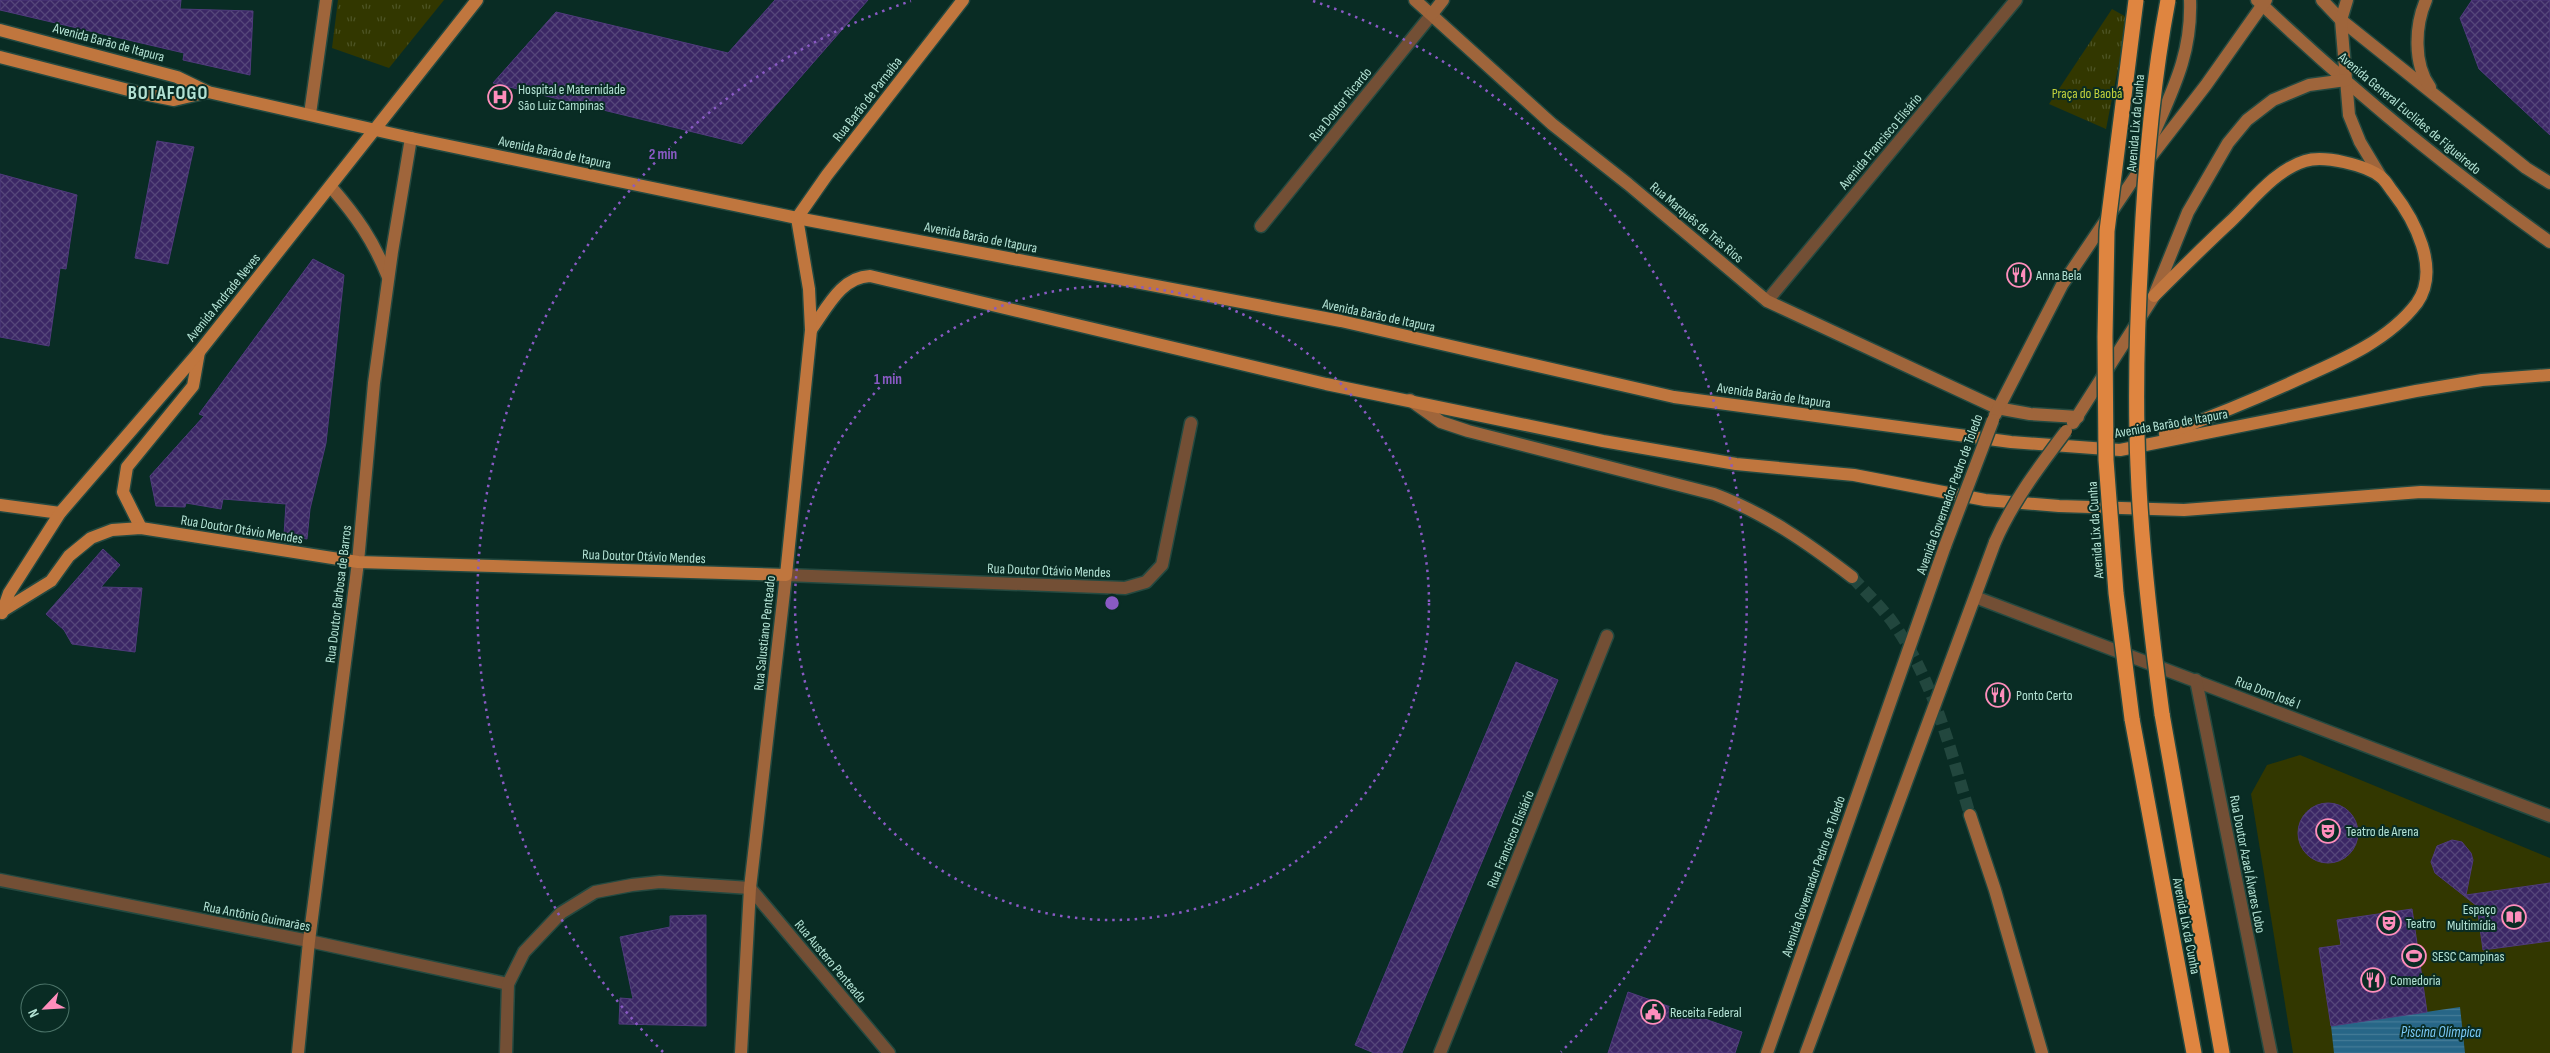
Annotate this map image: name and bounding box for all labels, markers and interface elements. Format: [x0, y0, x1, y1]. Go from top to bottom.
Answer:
street label: Avenida Barão de Itapura [50, 19, 166, 66]
street label: Avenida General Euclides de Figueiredo [2334, 48, 2485, 178]
street label: Rua Barão de Parnaíba [829, 54, 906, 145]
street label: Rua Doutor Ricardo [1305, 64, 1375, 145]
street label: Avenida Lix da Cunha [2123, 74, 2148, 173]
place label: Hospital e Maternidade São Luiz Campinas [518, 81, 625, 114]
district label: BOTAFOGO [128, 82, 208, 105]
hospital icon: Hospital e Maternidade São Luiz Campinas [487, 84, 513, 110]
park label: Praça do Baobá [2052, 85, 2122, 102]
street label: Avenida Francisco Elisário [1835, 90, 1926, 194]
street label: Avenida Barão de Itapura [496, 132, 613, 173]
text: 2 min [649, 145, 677, 164]
street label: Rua Marquês de Três Rios [1646, 178, 1747, 266]
street label: Avenida Barão de Itapura [922, 218, 1039, 257]
street label: Avenida Andrade Neves [182, 250, 264, 346]
restaurant icon: Anna Bela [2006, 262, 2032, 288]
place label: Anna Bela [2035, 267, 2082, 284]
street label: Avenida Barão de Itapura [1320, 295, 1437, 336]
text: 1 min [874, 370, 902, 389]
street label: Avenida Barão de Itapura [1715, 379, 1832, 412]
street label: Avenida Barão de Itapura [2112, 405, 2229, 442]
street label: Avenida Governador Pedro de Toledo [1912, 412, 1986, 577]
street label: Avenida Lix da Cunha [2084, 481, 2107, 580]
street label: Rua Doutor Otávio Mendes [180, 511, 304, 548]
street label: Rua Doutor Barbosa de Barros [322, 524, 355, 664]
street label: Rua Doutor Otávio Mendes [582, 546, 706, 567]
street label: Rua Doutor Otávio Mendes [987, 560, 1111, 581]
street label: Rua Salustiano Penteado [750, 575, 779, 691]
centre of rings [1103, 594, 1121, 612]
street label: Rua Dom José I [2233, 672, 2303, 713]
restaurant icon: Ponto Certo [1985, 682, 2011, 708]
place label: Ponto Certo [2016, 687, 2073, 704]
street label: Rua Francisco Elisiário [1483, 788, 1538, 891]
street label: Avenida Governador Pedro de Toledo [1778, 793, 1849, 960]
street label: Rua Doutor Azael Álvares Lobo [2226, 794, 2269, 935]
theatre icon: Teatro de Arena [2315, 818, 2341, 844]
place label: Teatro de Arena [2346, 823, 2419, 840]
street label: Avenida Lix da Cunha [2169, 876, 2204, 976]
street label: Rua Antônio Guimarães [202, 898, 312, 935]
place label: Espaço Multimídia [2447, 901, 2496, 934]
library icon: Espaço Multimídia [2501, 904, 2527, 930]
theatre icon: Teatro [2376, 910, 2402, 936]
place label: Teatro [2406, 915, 2436, 932]
street label: Rua Austero Penteado [791, 916, 870, 1006]
sports icon: SESC Campinas [2401, 943, 2427, 969]
place label: SESC Campinas [2432, 948, 2504, 965]
restaurant icon: Comedoria [2360, 967, 2386, 993]
place label: Comedoria [2390, 972, 2441, 989]
north arrow [20, 983, 70, 1033]
public building icon: Receita Federal [1640, 999, 1666, 1025]
place label: Receita Federal [1670, 1004, 1742, 1021]
text: N [24, 1006, 43, 1020]
water label: Piscina Olímpica [2401, 1023, 2481, 1042]

